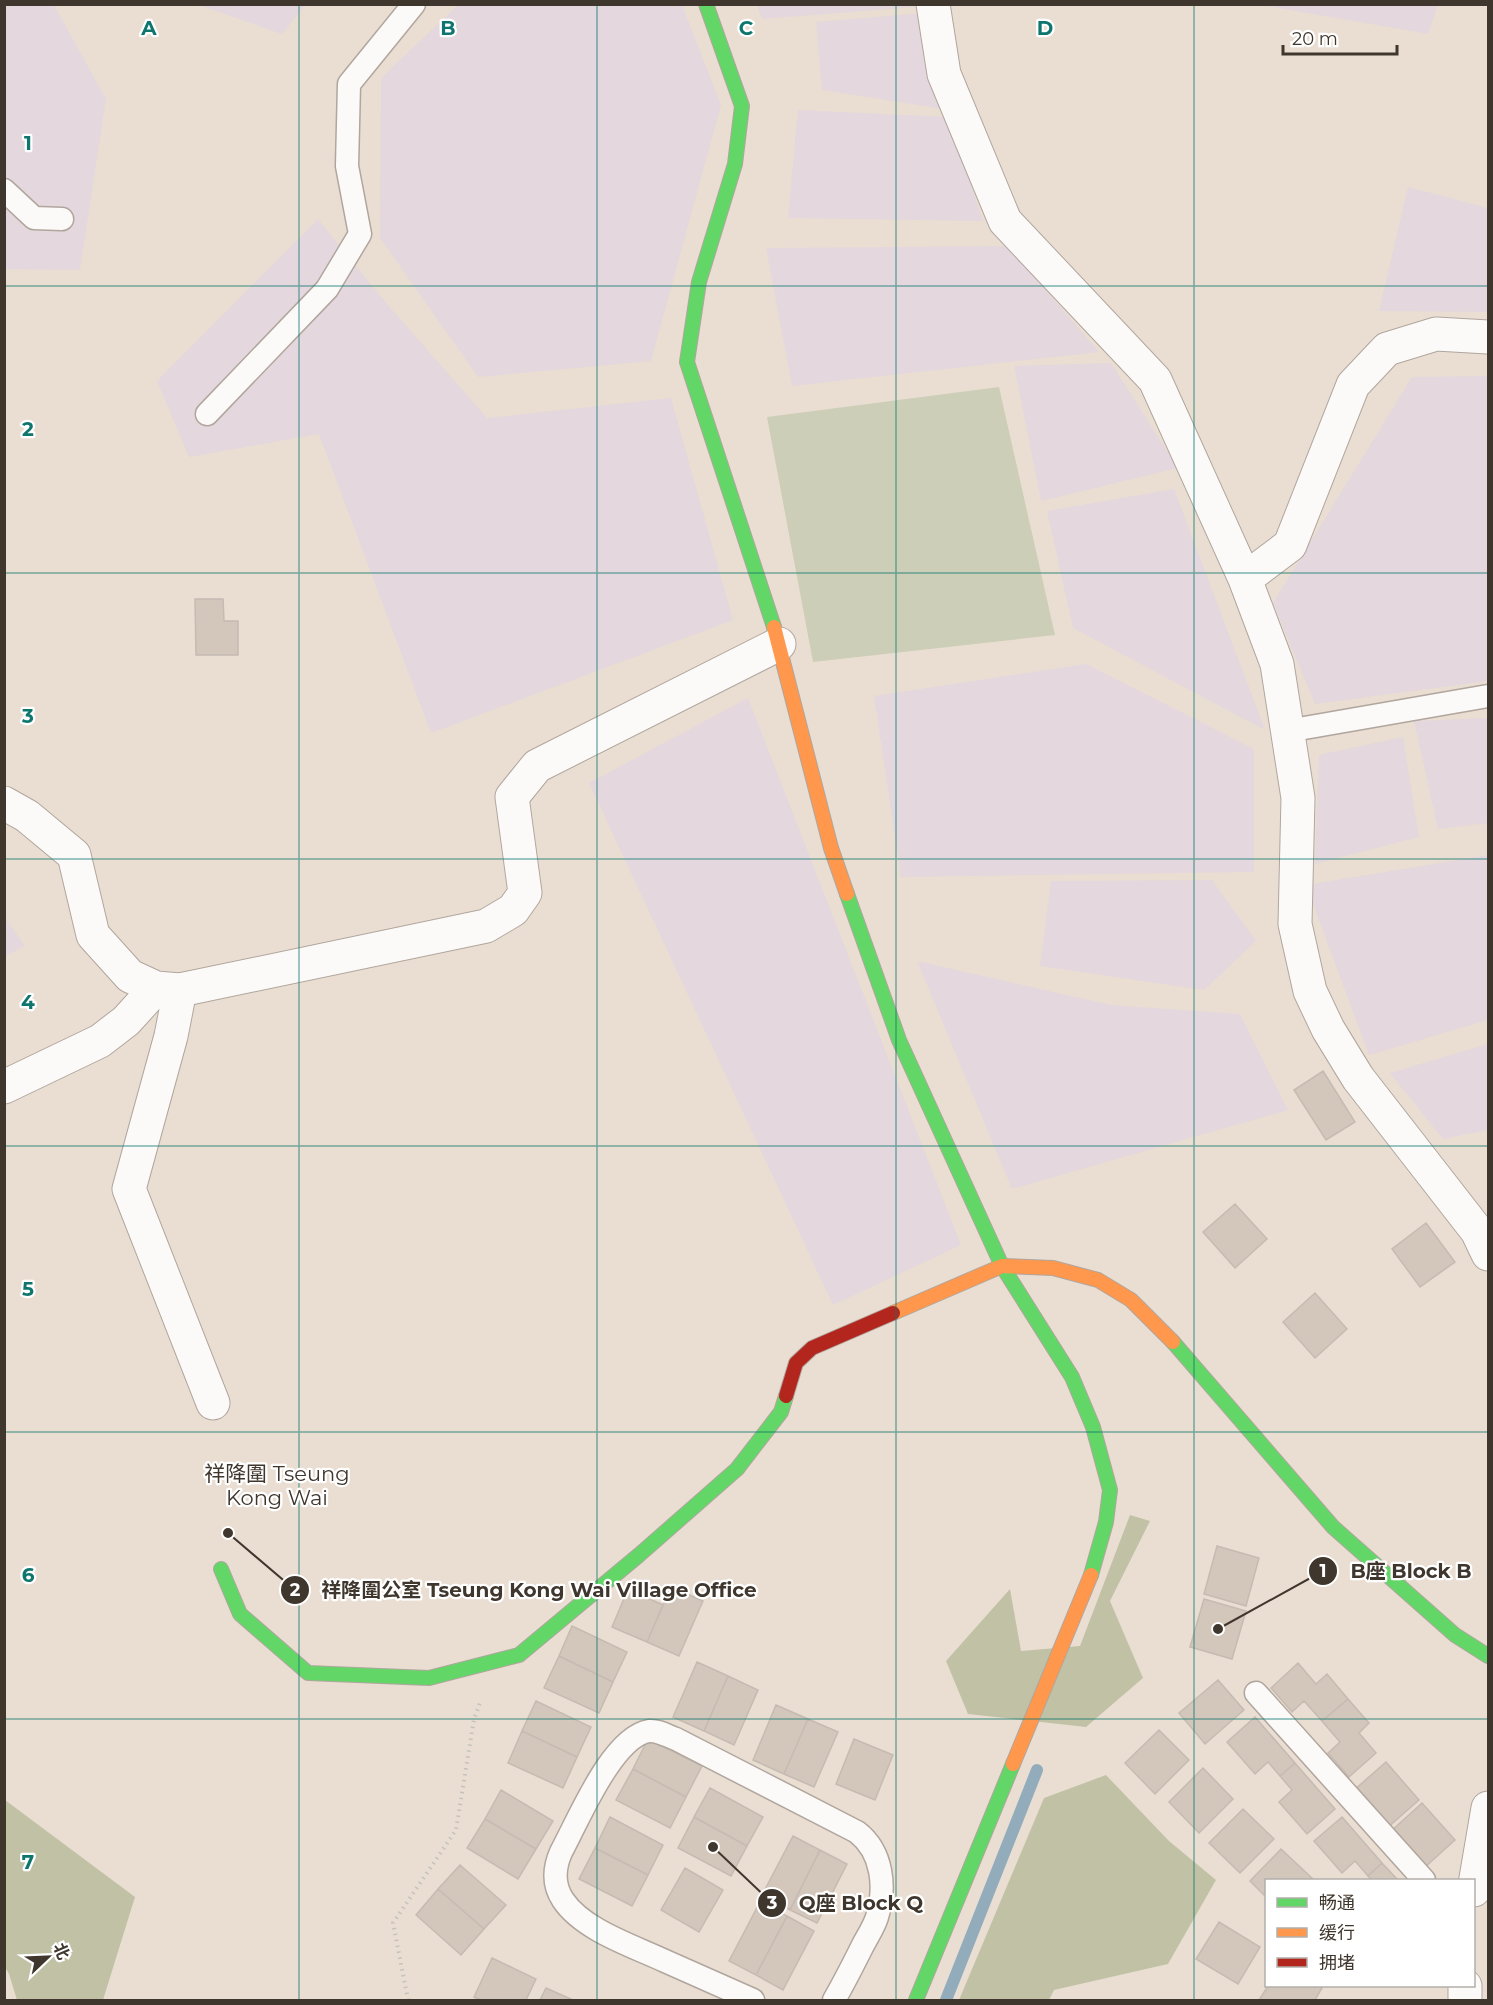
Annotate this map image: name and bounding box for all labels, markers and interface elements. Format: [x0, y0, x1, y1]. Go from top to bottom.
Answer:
text: A [140, 16, 157, 40]
text: B [440, 16, 456, 40]
text: C [739, 16, 754, 40]
text: D [1037, 16, 1053, 40]
scale bar [1283, 18, 1397, 56]
text: 20 m [1292, 28, 1338, 50]
text: 1 [24, 131, 32, 155]
text: 2 [22, 417, 34, 441]
text: 3 [21, 704, 34, 728]
text: 4 [21, 990, 35, 1014]
text: 5 [22, 1277, 34, 1301]
district label: 祥降圍 Tseung Kong Wai [204, 1461, 350, 1510]
callout: B座 Block B [1308, 1552, 1484, 1590]
text: B座 Block B [1350, 1559, 1472, 1583]
text: 1 [1319, 1560, 1327, 1582]
text: 6 [22, 1563, 35, 1587]
callout: 祥降圍公室 Tseung Kong Wai Village Office [280, 1571, 769, 1609]
text: 祥降圍公室 Tseung Kong Wai Village Office [321, 1578, 757, 1602]
text: 2 [290, 1579, 301, 1601]
text: 7 [22, 1850, 34, 1874]
legend [1265, 1879, 1475, 1987]
callout: Q座 Block Q [757, 1884, 935, 1922]
text: Q座 Block Q [799, 1891, 923, 1915]
text: 3 [766, 1892, 778, 1914]
text: 畅通 [1319, 1892, 1355, 1914]
text: 缓行 [1319, 1922, 1355, 1944]
north arrow [18, 1927, 78, 1987]
text: 北 [49, 1940, 73, 1962]
text: 拥堵 [1319, 1952, 1355, 1974]

